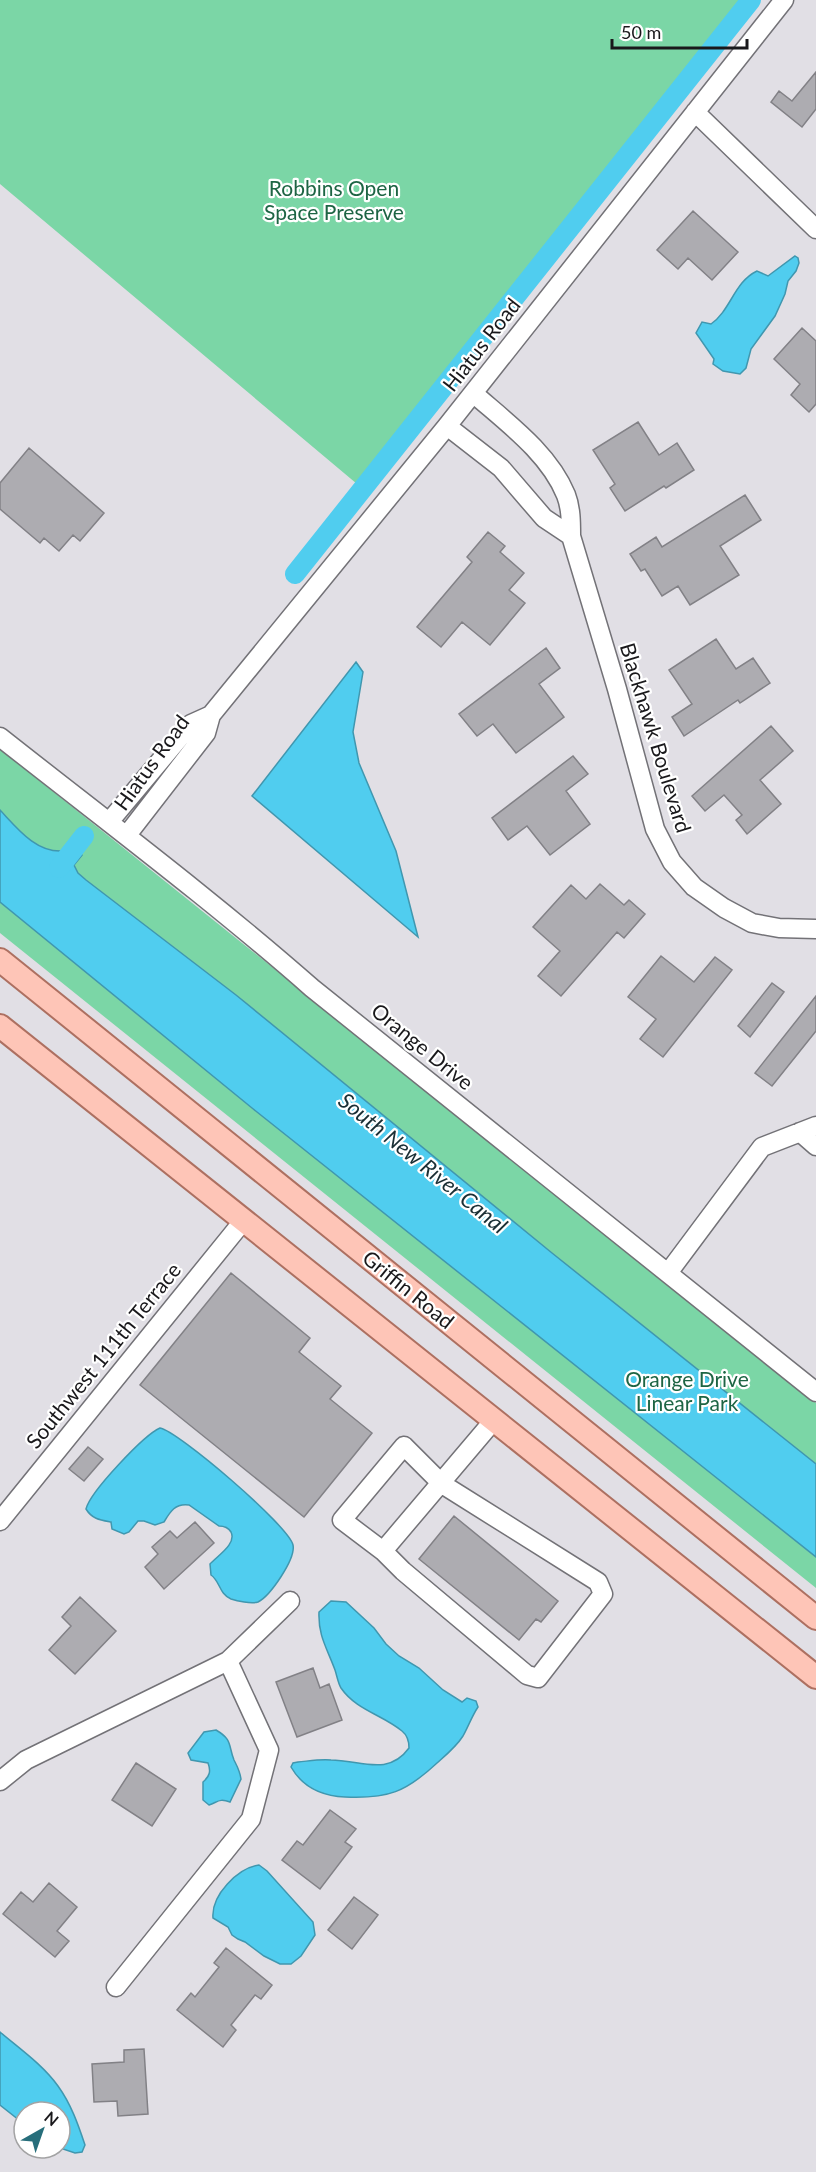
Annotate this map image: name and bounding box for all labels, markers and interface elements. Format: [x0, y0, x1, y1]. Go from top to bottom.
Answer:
scale bar [612, 12, 747, 50]
text: 50 m [621, 21, 661, 43]
park label: Robbins Open Space Preserve [264, 175, 404, 224]
street label: Hiatus Road [437, 292, 525, 396]
street label: Blackhawk Boulevard [616, 640, 697, 835]
street label: Hiatus Road [108, 710, 194, 815]
street label: Orange Drive [367, 997, 479, 1094]
water label: South New River Canal [334, 1086, 513, 1239]
street label: Griffin Road [358, 1244, 460, 1333]
street label: Southwest 111th Terrace [20, 1257, 185, 1453]
park label: Orange Drive Linear Park [625, 1366, 749, 1415]
north arrow [12, 2100, 72, 2160]
text: N [41, 2107, 63, 2129]

